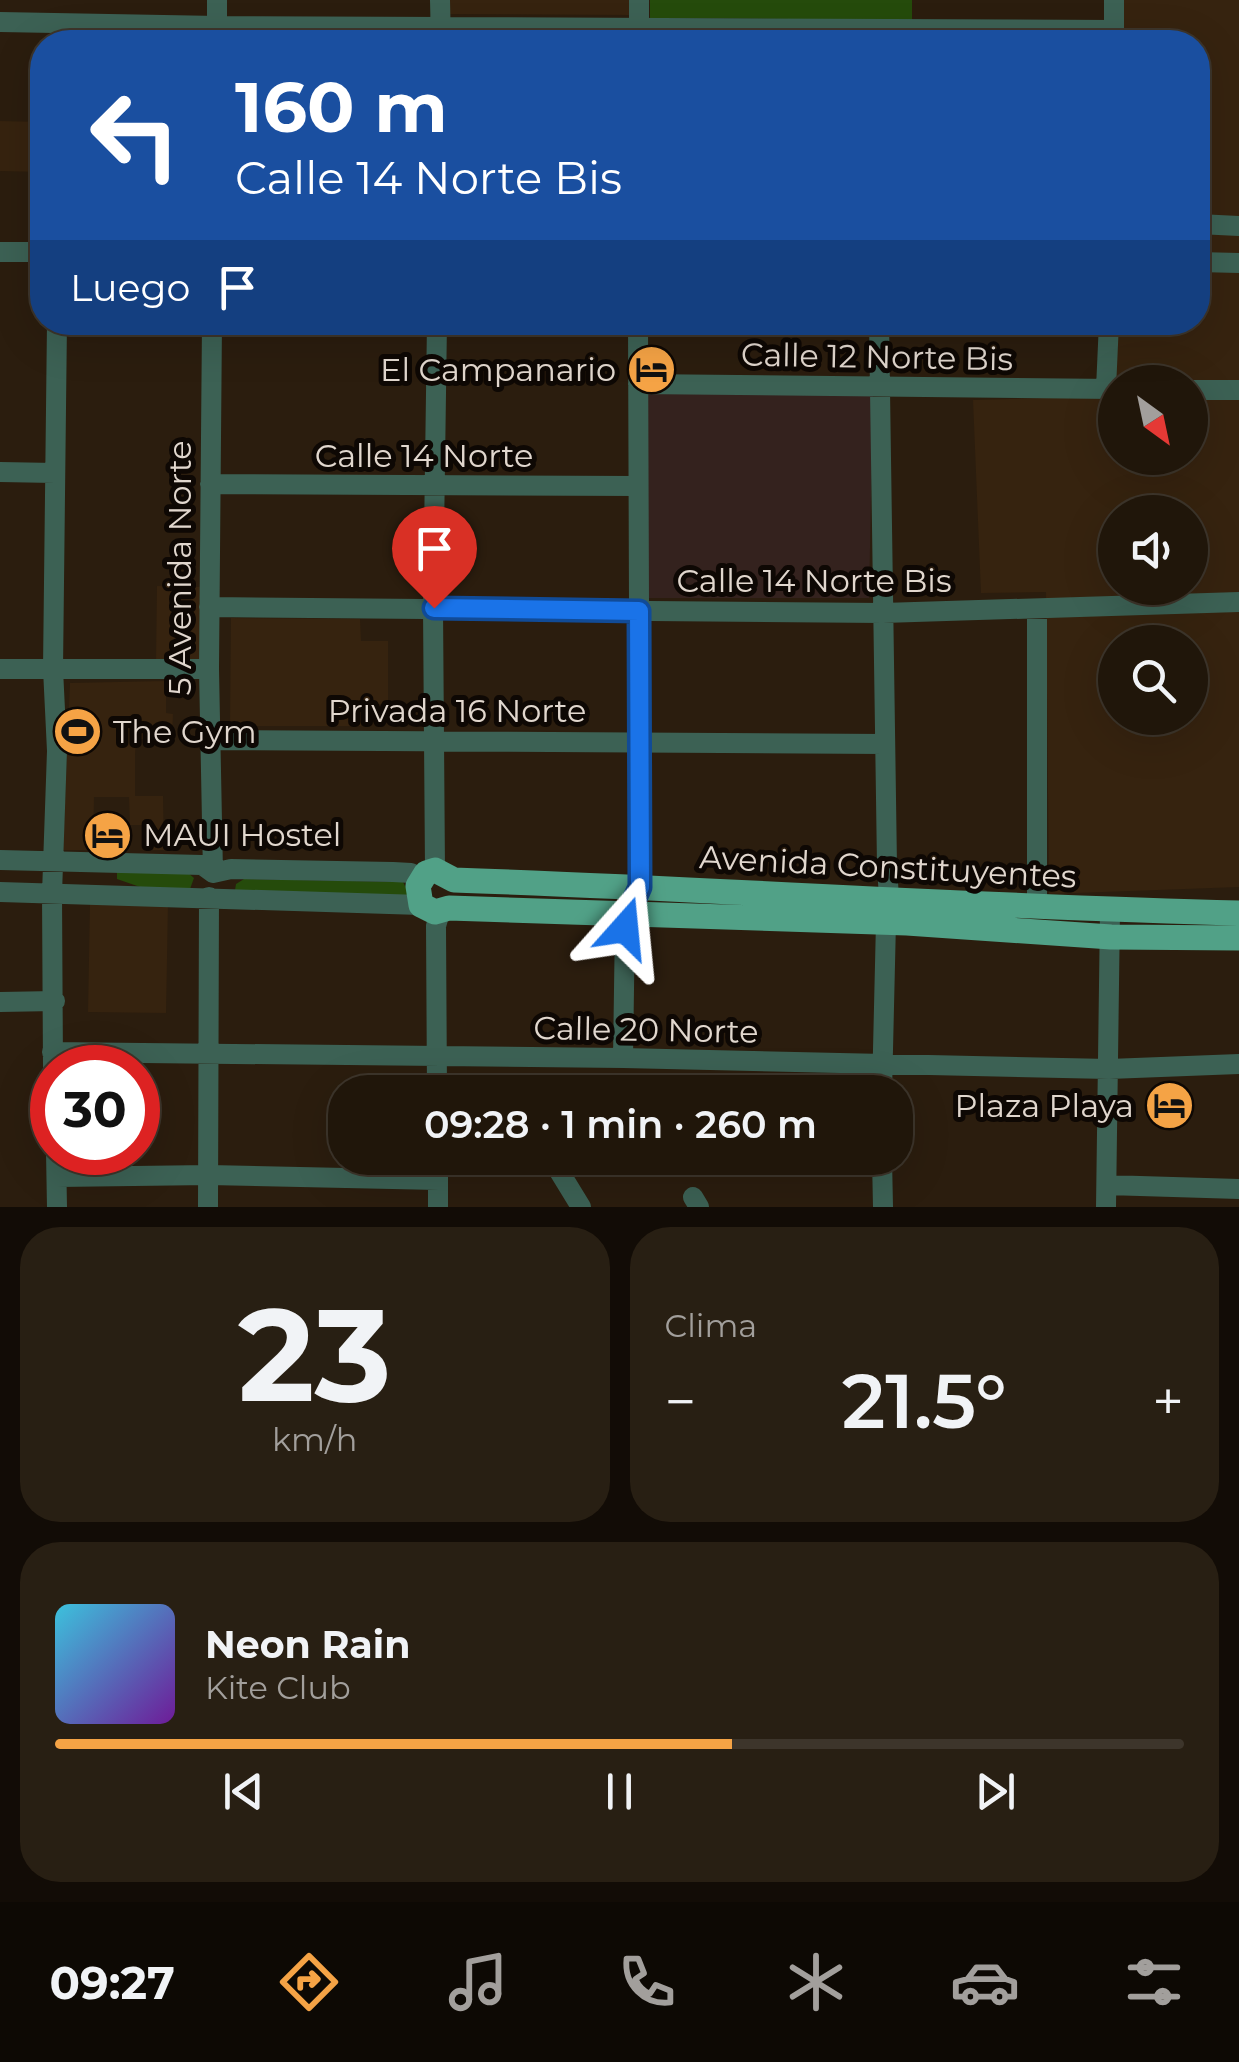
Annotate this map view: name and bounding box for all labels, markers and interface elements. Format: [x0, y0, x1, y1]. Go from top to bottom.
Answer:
text: 160 m [235, 64, 448, 150]
icon: left [70, 70, 200, 200]
text: Calle 14 Norte Bis [235, 150, 622, 205]
icon: arrive [210, 260, 265, 315]
text: Luego [70, 264, 190, 311]
street label: Calle 12 Norte Bis [741, 335, 1013, 378]
hotel icon: El Campanario [625, 344, 677, 396]
place label: El Campanario [380, 350, 616, 389]
north arrow [1098, 365, 1208, 475]
map controls [1098, 365, 1208, 735]
street label: Calle 14 Norte [315, 436, 533, 475]
street label: 5 Avenida Norte [160, 440, 199, 696]
button: sound [1098, 495, 1208, 605]
pin [392, 506, 477, 609]
icon: arrive [407, 521, 462, 576]
street label: Calle 14 Norte Bis [676, 561, 952, 600]
button: search [1098, 625, 1208, 735]
street label: Privada 16 Norte [328, 691, 586, 730]
sports icon: The Gym [52, 706, 104, 758]
place label: The Gym [113, 712, 257, 751]
hotel icon: MAUI Hostel [82, 809, 134, 861]
place label: MAUI Hostel [143, 815, 341, 854]
street label: Avenida Constituyentes [698, 837, 1078, 896]
position arrow [573, 876, 677, 980]
street label: Calle 20 Norte [533, 1008, 759, 1051]
speed limit sign: 30 [30, 1045, 160, 1175]
hotel icon: Plaza Playa [1143, 1080, 1195, 1132]
place label: Plaza Playa [954, 1086, 1134, 1125]
text: 09:28 · 1 min · 260 m [424, 1101, 817, 1148]
text: 23 [238, 1275, 392, 1434]
text: Clima [665, 1306, 757, 1345]
text: 21.5° [842, 1355, 1007, 1447]
text: − [665, 1368, 696, 1435]
text: + [1152, 1368, 1184, 1435]
text: km/h [272, 1420, 357, 1459]
text: Neon Rain [205, 1621, 410, 1668]
text: Kite Club [205, 1668, 351, 1707]
icon: previous [216, 1764, 271, 1819]
icon: pause [592, 1764, 647, 1819]
icon: next [968, 1764, 1023, 1819]
icon: directions [274, 1947, 344, 2017]
icon: music [443, 1947, 513, 2017]
icon: phone [612, 1947, 682, 2017]
icon: climate [781, 1947, 851, 2017]
icon: car [950, 1947, 1020, 2017]
icon: filters [1119, 1947, 1189, 2017]
text: 09:27 [50, 1955, 175, 2010]

